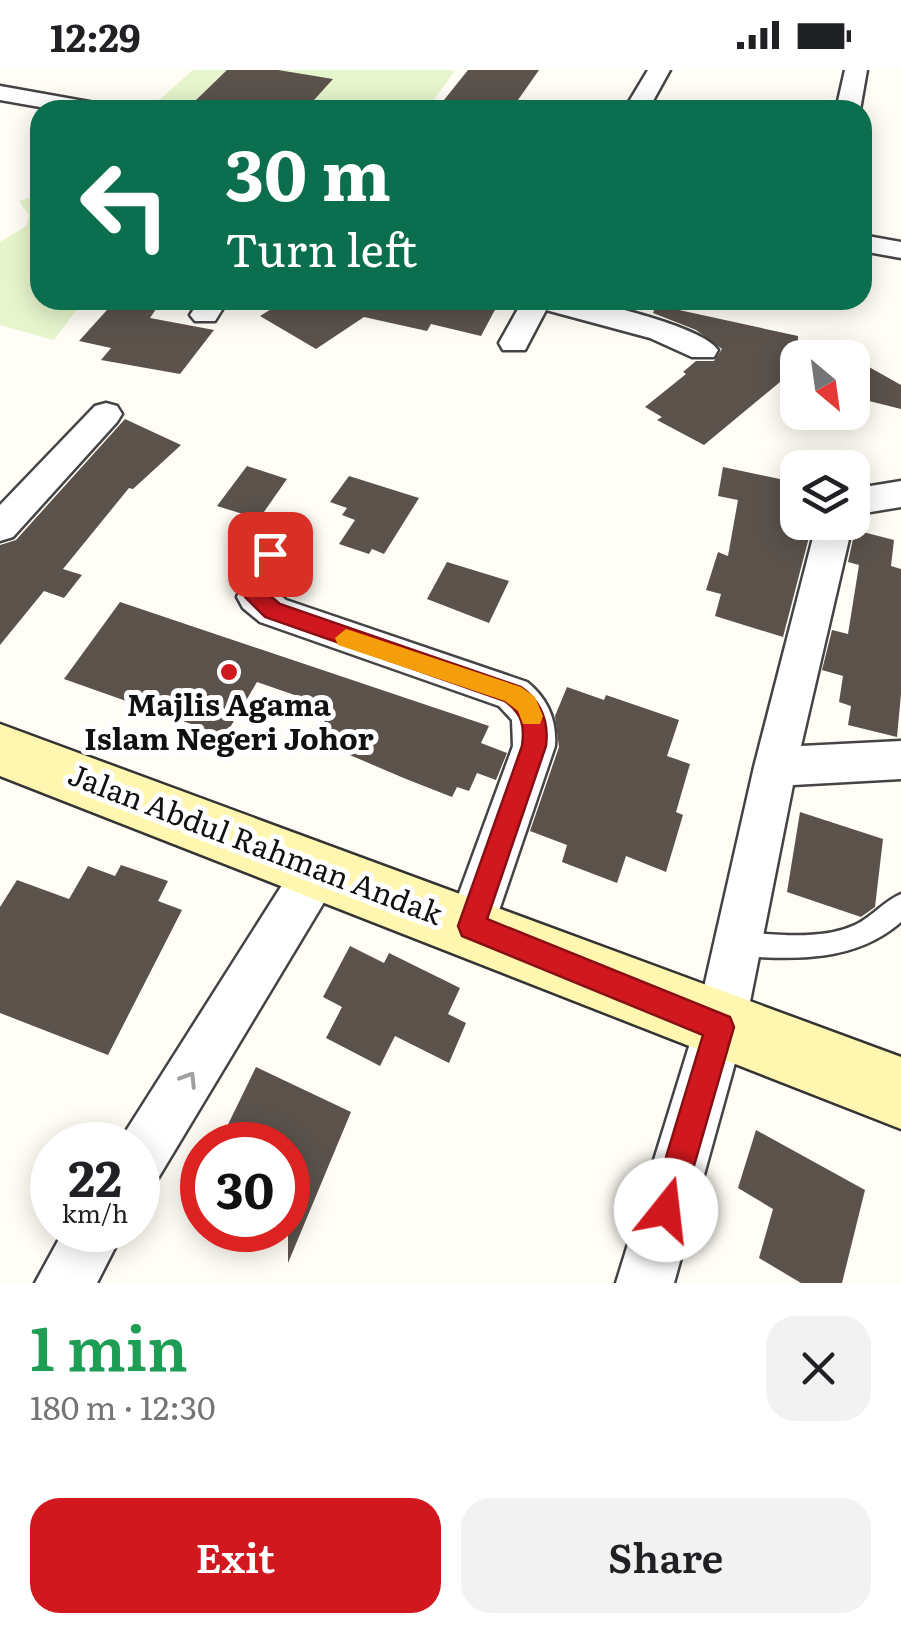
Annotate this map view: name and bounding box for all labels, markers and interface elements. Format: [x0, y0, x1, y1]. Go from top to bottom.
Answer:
text: 12:29 [50, 7, 141, 64]
text: 30 m [225, 119, 391, 223]
icon: left [60, 140, 190, 270]
text: Turn left [225, 214, 417, 281]
north arrow [780, 340, 870, 430]
map controls [780, 340, 870, 540]
button: layers [780, 450, 870, 540]
pin [228, 512, 313, 597]
icon: arrive [243, 527, 298, 582]
marker: Majlis Agama Islam Negeri Johor [218, 661, 240, 683]
place label: Majlis Agama Islam Negeri Johor [84, 681, 374, 759]
street label: Jalan Abdul Rahman Andak [62, 750, 450, 934]
one-way arrow [177, 1071, 196, 1089]
speed limit sign: 30 [180, 1122, 310, 1252]
text: 22 [68, 1138, 122, 1212]
position arrow [614, 1158, 718, 1262]
text: km/h [62, 1194, 128, 1231]
text: 1 min [30, 1300, 188, 1389]
button: close [766, 1316, 871, 1421]
text: 180 m · 12:30 [30, 1382, 215, 1430]
button: Exit [30, 1498, 441, 1613]
button: Share [461, 1498, 871, 1613]

